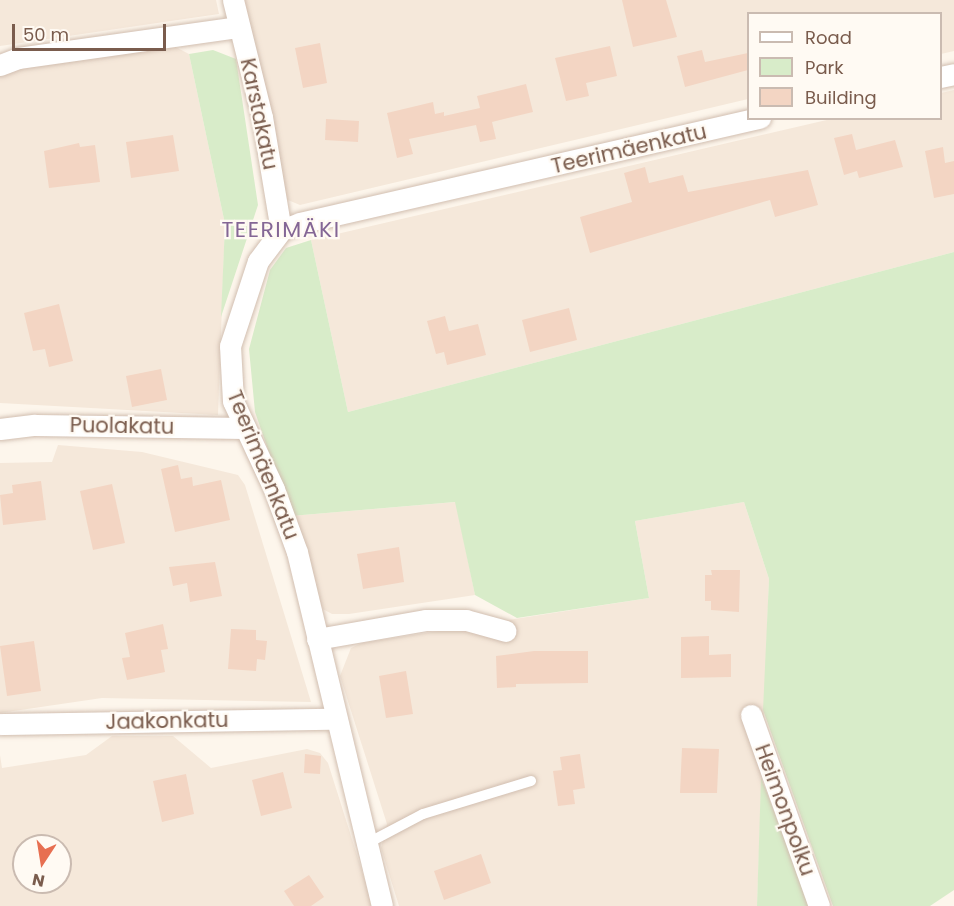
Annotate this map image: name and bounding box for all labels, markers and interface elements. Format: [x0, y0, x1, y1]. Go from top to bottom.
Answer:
scale bar [15, 12, 170, 50]
legend [747, 12, 942, 120]
text: 50 m [23, 22, 69, 47]
text: Road [805, 25, 852, 50]
text: Park [805, 55, 844, 80]
street label: Karstakatu [235, 56, 283, 172]
text: Building [805, 85, 877, 110]
street label: Teerimäenkatu [549, 119, 709, 179]
district label: TEERIMÄKI [221, 217, 341, 243]
street label: Teerimäenkatu [222, 387, 304, 543]
street label: Puolakatu [70, 412, 174, 440]
street label: Jaakonkatu [105, 707, 229, 735]
street label: Heimonpolku [750, 741, 820, 879]
north arrow [12, 834, 72, 894]
text: N [30, 868, 47, 893]

